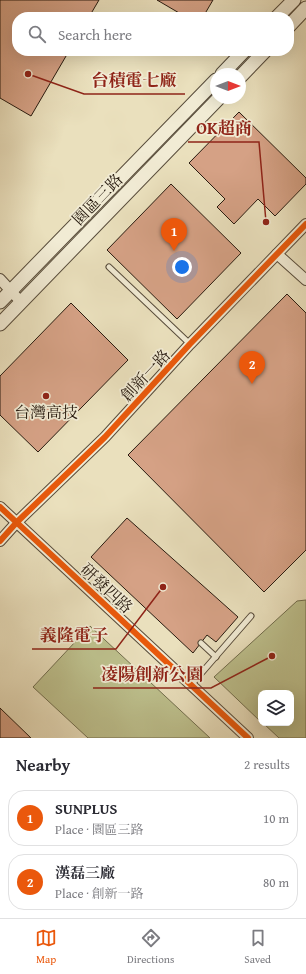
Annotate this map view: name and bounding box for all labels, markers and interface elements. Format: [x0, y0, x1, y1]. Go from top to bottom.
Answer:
search box [12, 12, 294, 56]
icon: search [26, 23, 48, 45]
text: Search here [58, 24, 132, 45]
callout: 台積電七廠 [84, 65, 185, 94]
text: 台積電七廠 [92, 67, 177, 92]
north arrow [210, 68, 246, 104]
callout: OK超商 [188, 113, 259, 142]
text: OK超商 [196, 115, 252, 140]
street label: 園區三路 [66, 168, 128, 230]
pin: 1 [161, 218, 187, 251]
your location [172, 257, 192, 277]
street label: 創新一路 [114, 343, 176, 407]
pin: 2 [239, 351, 265, 384]
marker: 台灣高技 [41, 391, 51, 401]
place label: 台灣高技 [14, 400, 78, 424]
street label: 研發四路 [75, 557, 139, 619]
callout: 義隆電子 [32, 620, 116, 649]
text: 義隆電子 [40, 622, 108, 647]
callout: 凌陽創新公園 [93, 659, 211, 688]
text: 凌陽創新公園 [101, 661, 203, 686]
map controls [258, 690, 294, 726]
button: layers [258, 690, 294, 726]
text: Nearby [16, 752, 70, 777]
text: 2 results [244, 755, 290, 774]
text: SUNPLUS [55, 798, 118, 819]
text: 1 [27, 809, 33, 828]
text: 10 m [263, 809, 289, 828]
text: Place · 園區三路 [55, 820, 144, 839]
text: 漢磊三廠 [55, 862, 115, 883]
text: 2 [27, 873, 33, 892]
text: 80 m [263, 873, 289, 892]
text: Place · 創新一路 [55, 884, 144, 903]
tab: Map [35, 927, 57, 967]
tab: Directions [127, 927, 174, 967]
tab: Saved [244, 927, 271, 967]

